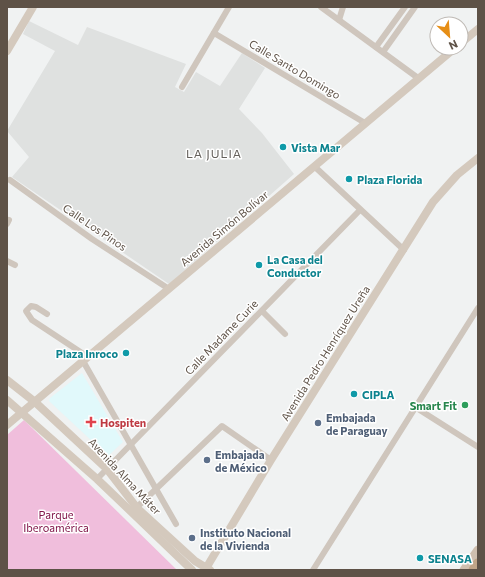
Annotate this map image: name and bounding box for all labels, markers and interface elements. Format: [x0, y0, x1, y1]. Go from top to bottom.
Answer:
north arrow [429, 16, 469, 56]
street label: Calle Santo Domingo [247, 37, 343, 102]
text: N [447, 38, 460, 53]
place label: Vista Mar [291, 141, 341, 154]
marker: Vista Mar [278, 142, 288, 152]
district label: LA JULIA [186, 146, 242, 161]
place label: Plaza Florida [357, 173, 422, 186]
marker: Plaza Florida [344, 174, 354, 184]
street label: Avenida Simón Bolívar [177, 187, 271, 269]
street label: Calle Los Pinos [61, 201, 129, 253]
place label: La Casa del Conductor [267, 253, 323, 279]
marker: La Casa del Conductor [254, 260, 264, 270]
street label: Avenida Pedro Henríquez Ureña [278, 283, 372, 423]
street label: Calle Madame Curie [182, 297, 260, 377]
place label: Plaza Inroco [56, 347, 118, 360]
marker: Plaza Inroco [121, 348, 131, 358]
place label: CIPLA [362, 388, 395, 401]
marker: CIPLA [349, 389, 359, 399]
place label: Smart Fit [410, 399, 457, 412]
marker: Smart Fit [460, 400, 470, 410]
place label: Embajada de Paraguay [326, 411, 388, 437]
marker: Hospiten [85, 416, 97, 428]
place label: Hospiten [100, 416, 146, 429]
marker: Embajada de Paraguay [313, 418, 323, 428]
street label: Avenida Alma Máter [86, 435, 164, 518]
place label: Embajada de México [215, 448, 267, 474]
marker: Embajada de México [202, 455, 212, 465]
park label: Parque Iberoamérica [23, 508, 89, 534]
place label: Instituto Nacional de la Vivienda [200, 526, 291, 552]
marker: Instituto Nacional de la Vivienda [187, 533, 197, 543]
place label: SENASA [428, 552, 472, 565]
marker: SENASA [415, 553, 425, 563]

